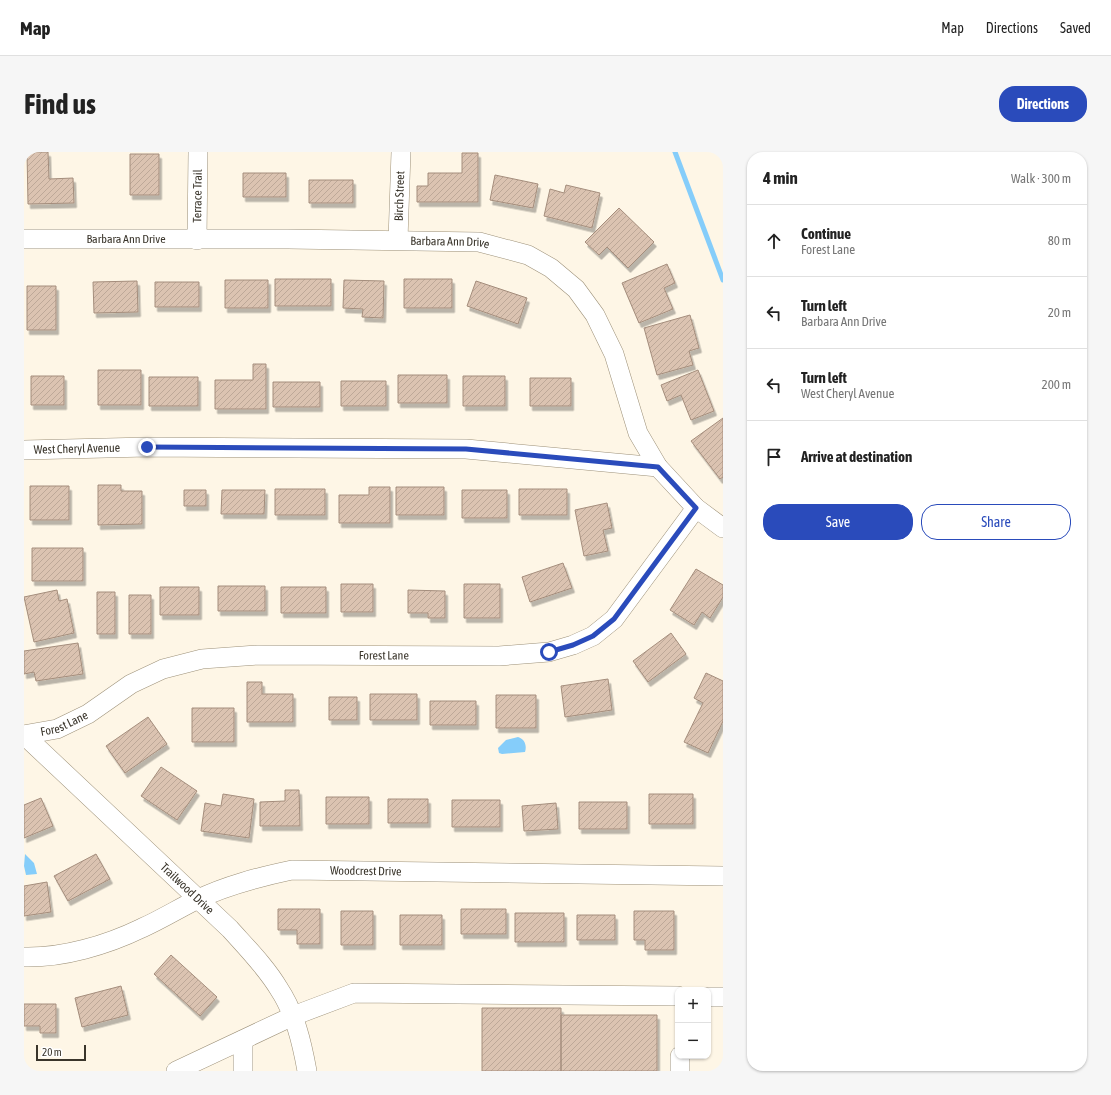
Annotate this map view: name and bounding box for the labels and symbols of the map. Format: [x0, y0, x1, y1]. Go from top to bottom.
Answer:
street label: Terrace Trail [190, 168, 205, 223]
street label: Birch Street [392, 170, 407, 221]
street label: Barbara Ann Drive [86, 232, 166, 246]
street label: Barbara Ann Drive [410, 234, 491, 251]
route end [138, 438, 156, 456]
street label: West Cheryl Avenue [34, 441, 120, 457]
route start [540, 643, 558, 661]
street label: Forest Lane [359, 648, 409, 663]
street label: Forest Lane [39, 708, 90, 739]
street label: Trailwood Drive [157, 860, 217, 917]
street label: Woodcrest Drive [330, 864, 402, 879]
scale bar [36, 1043, 86, 1062]

